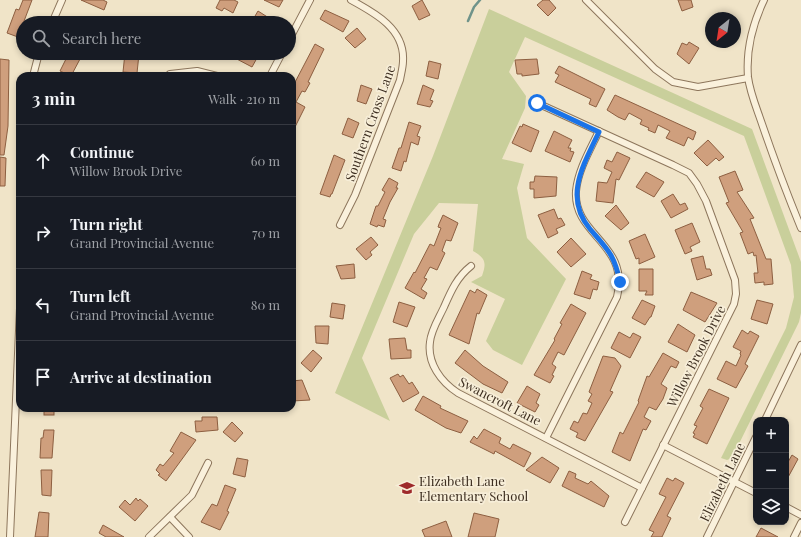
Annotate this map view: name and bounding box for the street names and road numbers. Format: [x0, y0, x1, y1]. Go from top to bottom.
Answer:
street label: Southern Cross Lane [341, 62, 399, 183]
street label: Willow Brook Drive [662, 302, 729, 411]
street label: Swancroft Lane [456, 372, 545, 429]
street label: Elizabeth Lane [695, 439, 748, 524]

